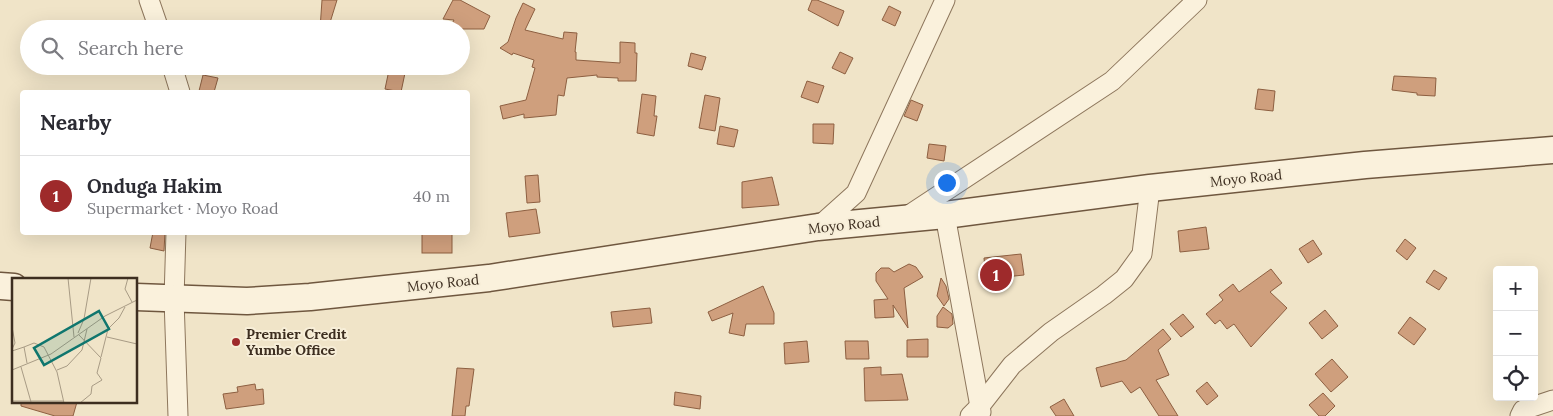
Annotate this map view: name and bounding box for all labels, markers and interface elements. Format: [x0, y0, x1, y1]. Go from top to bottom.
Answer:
search box [20, 20, 470, 75]
icon: search [38, 34, 66, 62]
text: Search here [78, 36, 184, 60]
text: Nearby [40, 109, 111, 136]
street label: Moyo Road [1209, 165, 1283, 191]
your location [934, 170, 960, 196]
text: Onduga Hakim [87, 174, 222, 198]
text: 1 [53, 186, 59, 206]
text: 40 m [413, 186, 450, 206]
text: Supermarket · Moyo Road [87, 198, 279, 218]
street label: Moyo Road [807, 212, 881, 238]
pin: 1 [980, 256, 1012, 294]
map controls [1493, 266, 1538, 401]
button: + [1493, 266, 1538, 311]
street label: Moyo Road [406, 270, 480, 296]
inset map [12, 278, 138, 404]
button: − [1493, 311, 1538, 356]
place label: Premier Credit Yumbe Office [246, 325, 347, 359]
marker: Premier Credit Yumbe Office [230, 336, 242, 348]
button: locate [1493, 356, 1538, 401]

